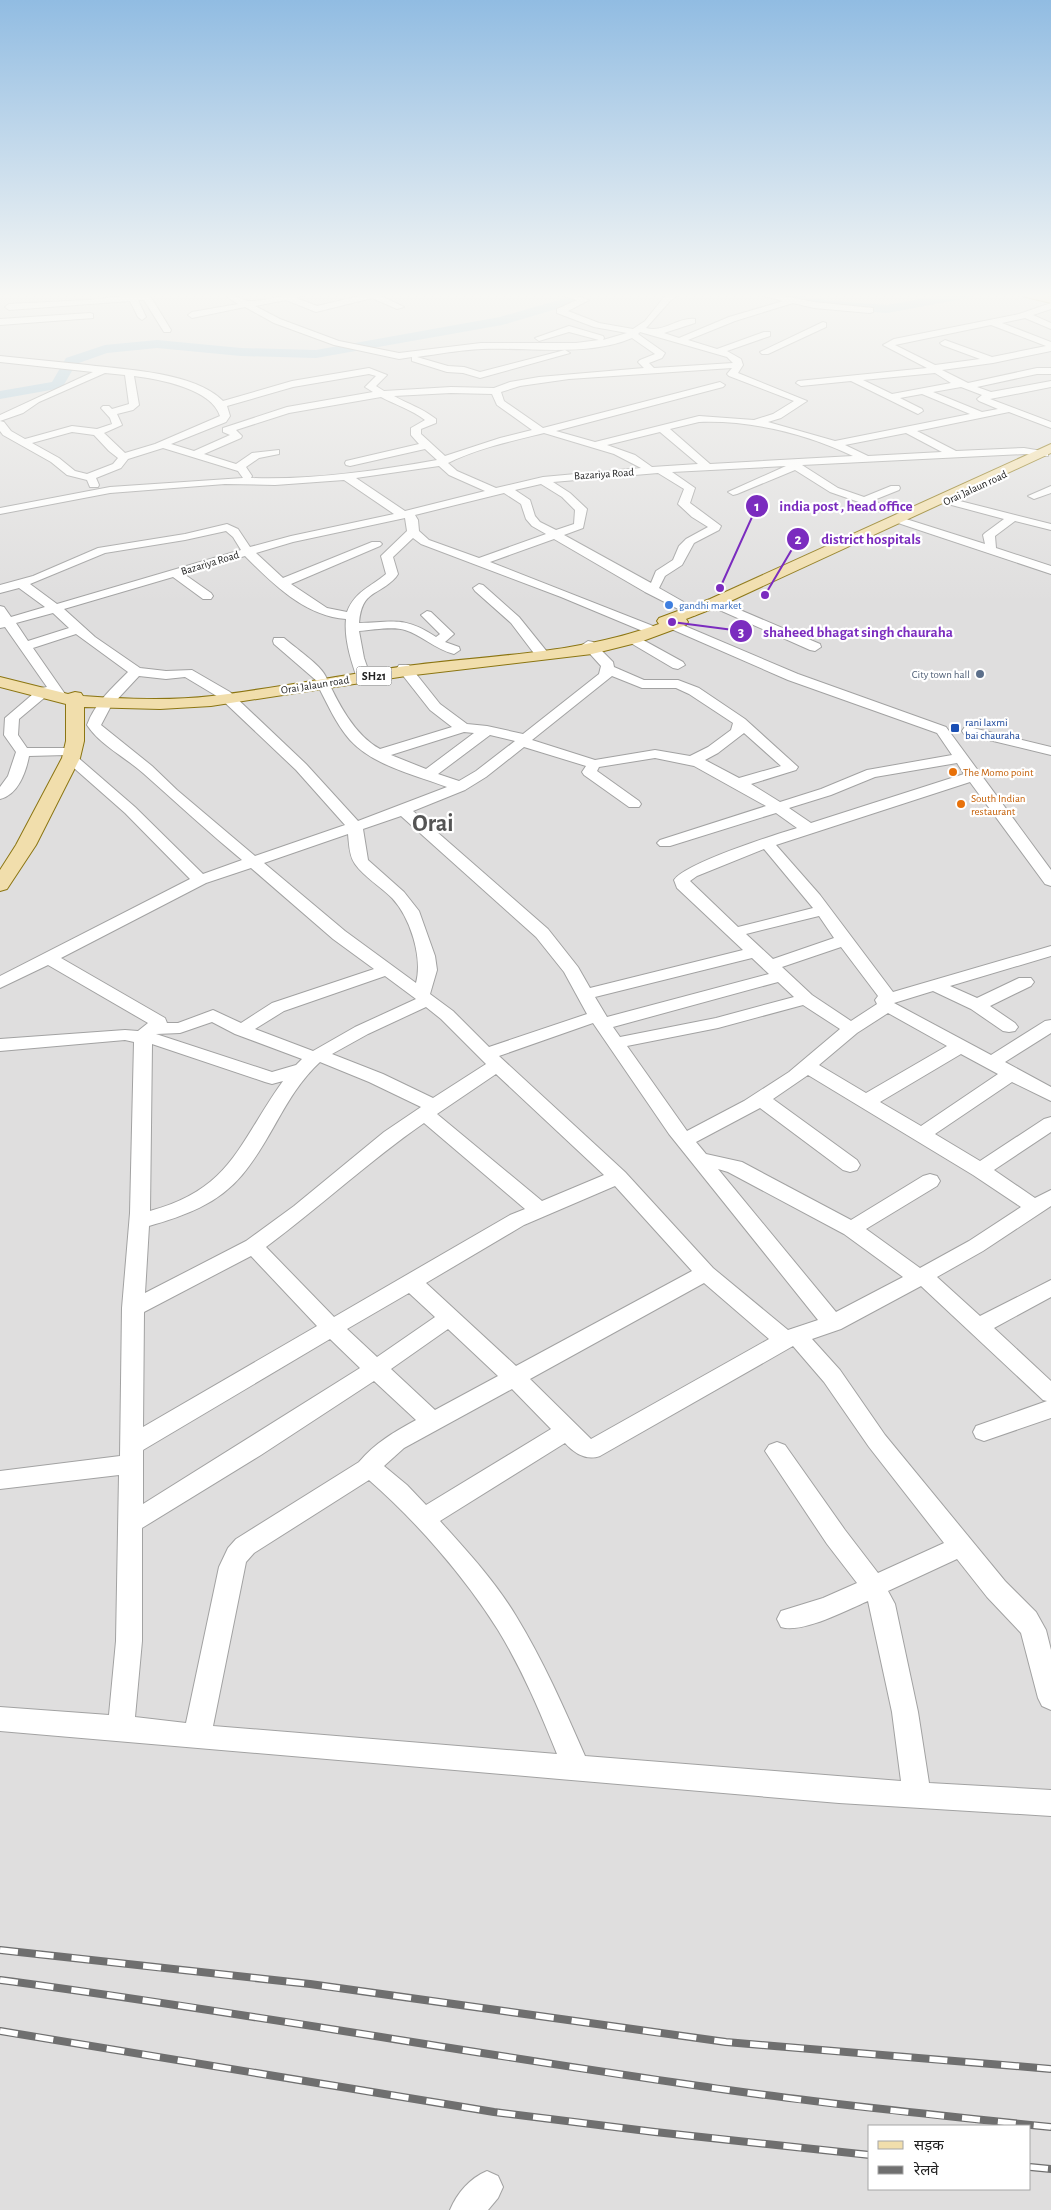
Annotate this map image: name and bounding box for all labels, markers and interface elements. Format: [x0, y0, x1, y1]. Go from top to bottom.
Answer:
street label: Bazariya Road [574, 466, 635, 482]
street label: Orai Jalaun road [942, 468, 1009, 508]
callout: india post , head office [744, 491, 923, 521]
text: 1 [754, 499, 760, 514]
text: india post , head office [779, 499, 913, 514]
callout: district hospitals [786, 524, 930, 554]
text: 2 [794, 532, 802, 547]
text: district hospitals [821, 532, 921, 547]
street label: Bazariya Road [180, 549, 241, 577]
marker: gandhi market [663, 599, 675, 611]
place label: gandhi market [679, 600, 742, 611]
callout: shaheed bhagat singh chauraha [729, 616, 963, 646]
text: 3 [738, 625, 744, 640]
text: shaheed bhagat singh chauraha [763, 625, 953, 640]
road number: SH21 [356, 666, 392, 686]
marker: City town hall [974, 668, 986, 680]
place label: City town hall [912, 669, 970, 680]
street label: Orai Jalaun road [280, 674, 350, 696]
place label: rani laxmi bai chauraha [965, 717, 1020, 741]
marker: rani laxmi bai chauraha [949, 722, 961, 734]
marker: The Momo point [947, 766, 959, 778]
place label: The Momo point [963, 767, 1034, 778]
place label: South Indian restaurant [971, 793, 1026, 817]
marker: South Indian restaurant [955, 798, 967, 810]
district label: Orai [412, 812, 454, 836]
legend [868, 2125, 1031, 2190]
text: सड़क [914, 2138, 944, 2153]
text: रेलवे [913, 2161, 939, 2178]

